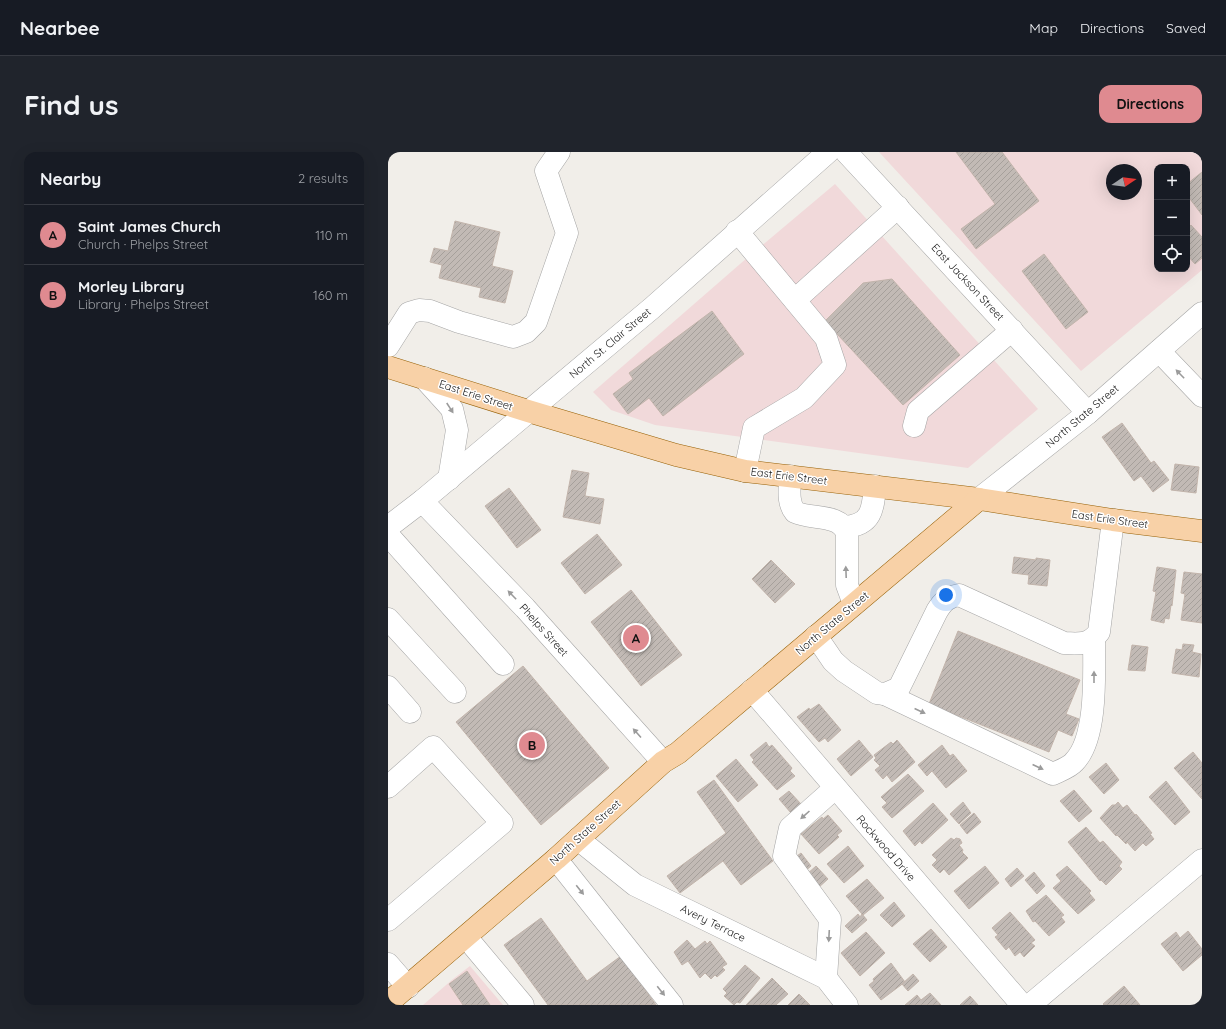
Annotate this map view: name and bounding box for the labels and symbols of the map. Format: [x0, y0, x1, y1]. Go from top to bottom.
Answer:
north arrow [1106, 164, 1142, 200]
street label: East Jackson Street [929, 240, 1008, 324]
street label: North St. Clair Street [566, 304, 654, 381]
one-way arrow [1175, 369, 1185, 379]
street label: East Erie Street [437, 376, 515, 414]
street label: North State Street [1042, 381, 1122, 451]
one-way arrow [446, 402, 453, 413]
street label: East Erie Street [750, 464, 828, 488]
street label: East Erie Street [1071, 507, 1149, 531]
one-way arrow [843, 565, 849, 578]
your location [936, 585, 956, 605]
street label: North State Street [792, 588, 872, 658]
one-way arrow [507, 590, 517, 600]
street label: Phelps Street [517, 601, 572, 660]
pin: A [623, 623, 649, 653]
one-way arrow [1091, 670, 1097, 683]
one-way arrow [915, 708, 926, 714]
one-way arrow [633, 728, 642, 737]
pin: B [519, 730, 545, 760]
one-way arrow [1032, 764, 1043, 770]
street label: North State Street [546, 796, 624, 868]
one-way arrow [800, 810, 810, 819]
street label: Rockwood Drive [853, 812, 919, 884]
one-way arrow [576, 884, 585, 895]
street label: Avery Terrace [678, 901, 748, 945]
one-way arrow [825, 930, 832, 942]
one-way arrow [657, 986, 666, 997]

